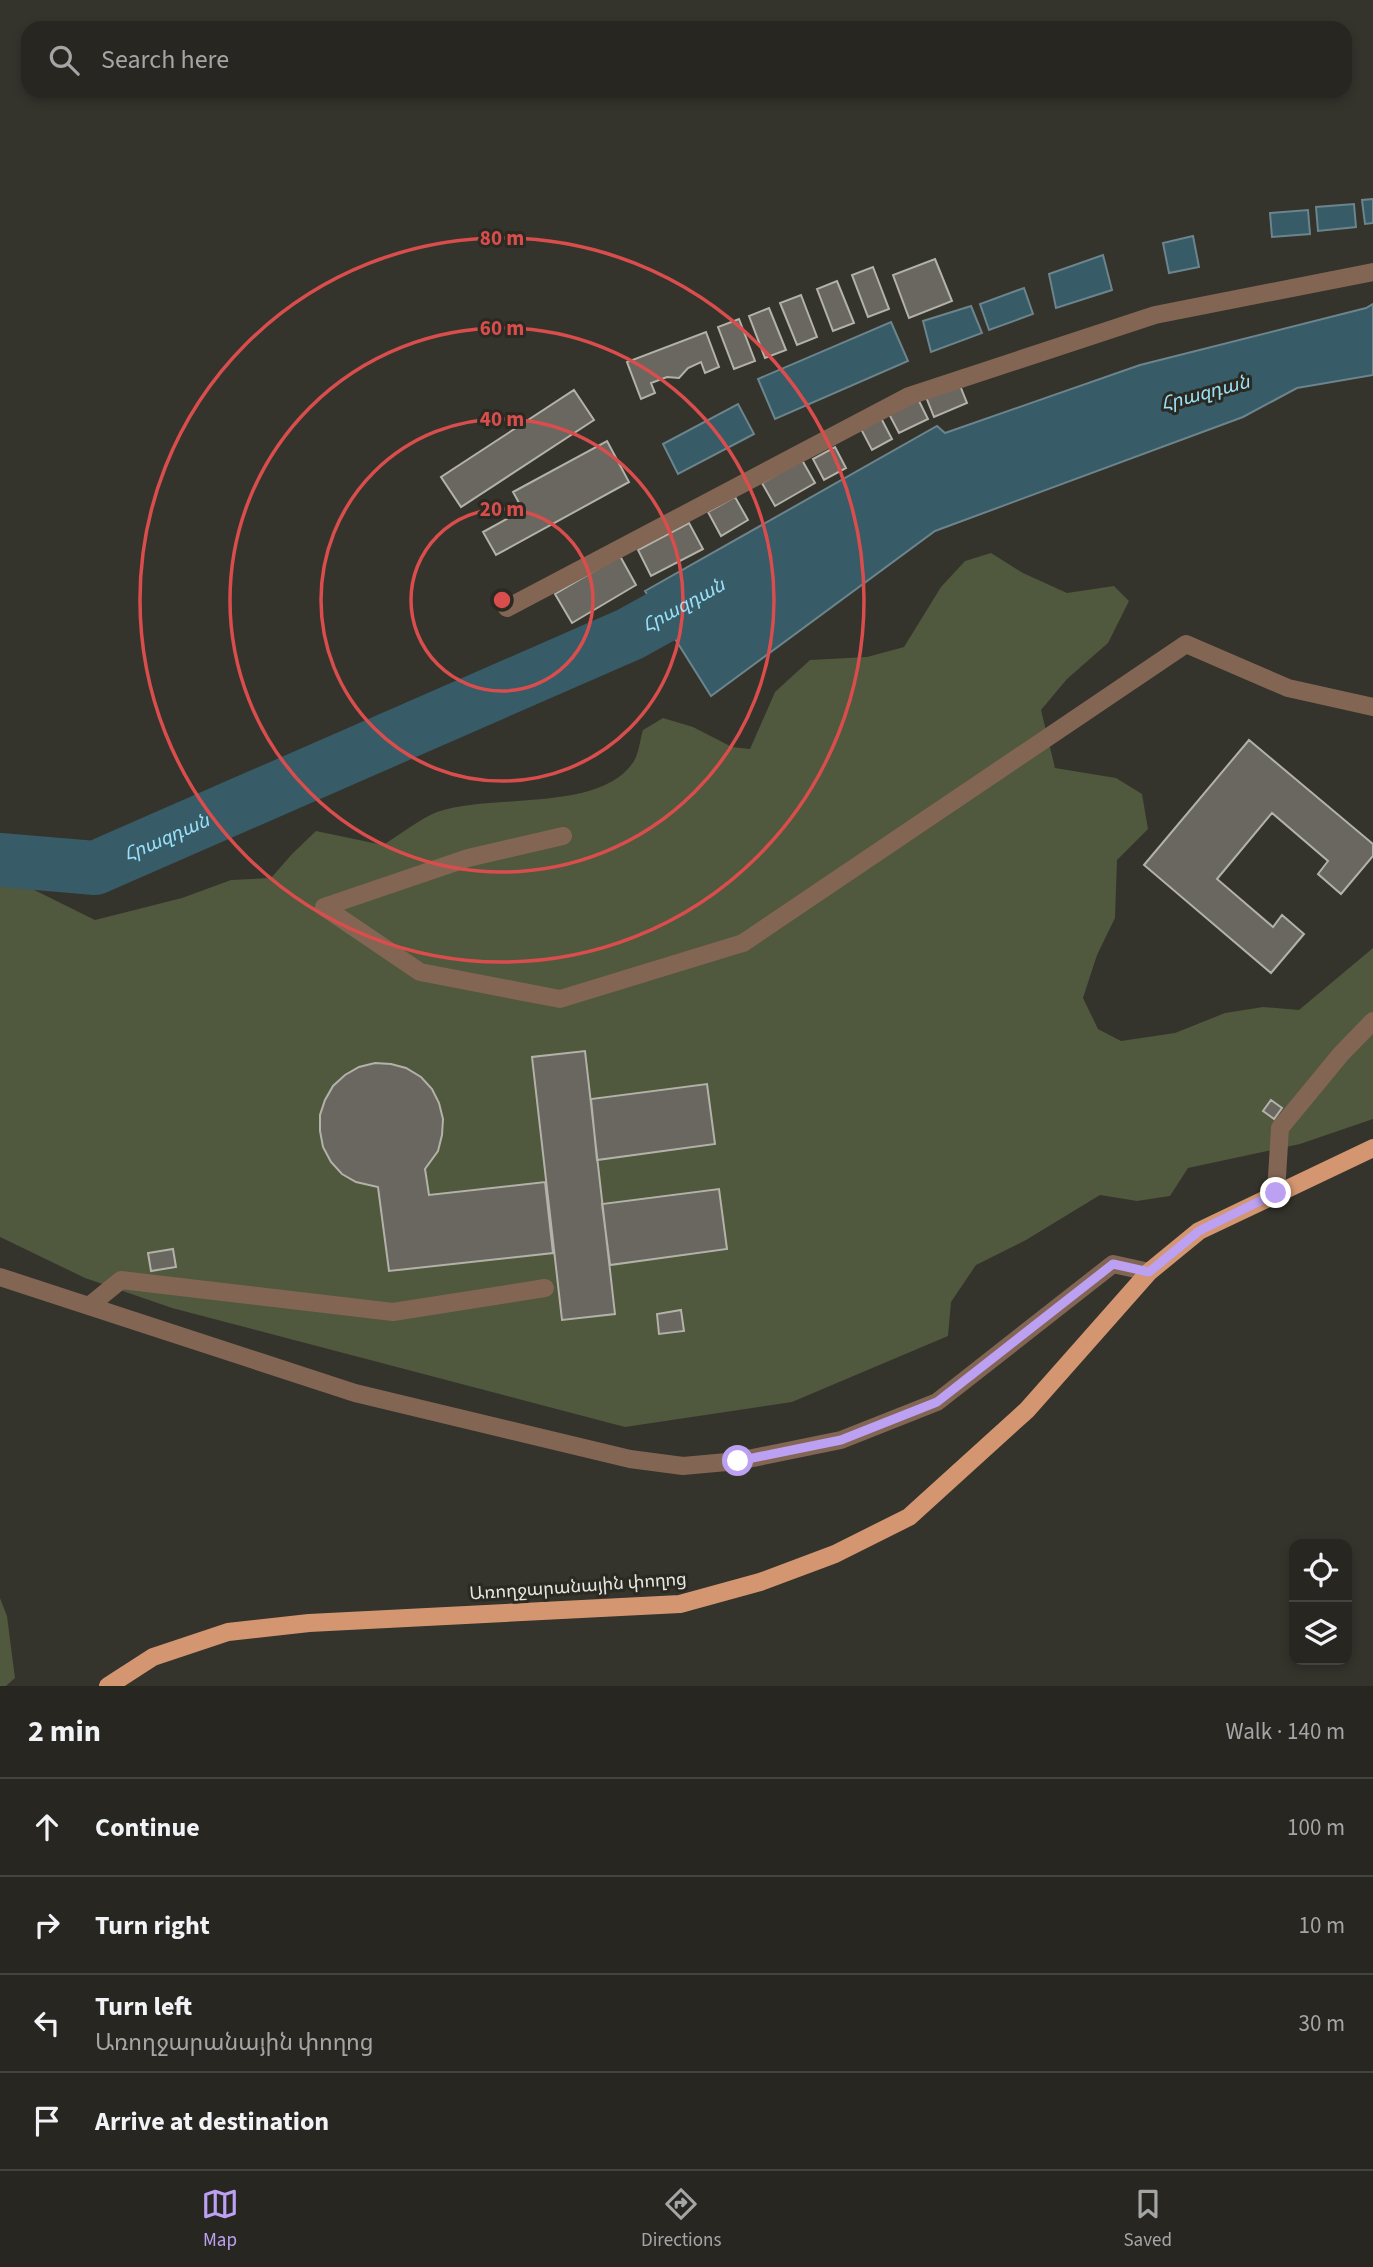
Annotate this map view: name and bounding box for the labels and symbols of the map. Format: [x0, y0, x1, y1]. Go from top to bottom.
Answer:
text: 80 m [480, 223, 524, 253]
text: 60 m [480, 313, 524, 343]
water label: Հրազդան [1158, 368, 1254, 418]
text: 40 m [480, 404, 524, 434]
text: 20 m [480, 494, 524, 524]
water label: Հրազդան [638, 571, 732, 640]
centre of rings [490, 588, 514, 612]
water label: Հրազդան [120, 807, 215, 869]
route end [1260, 1177, 1291, 1208]
route start [722, 1445, 753, 1476]
street label: Առողջարանային փողոց [468, 1566, 688, 1607]

